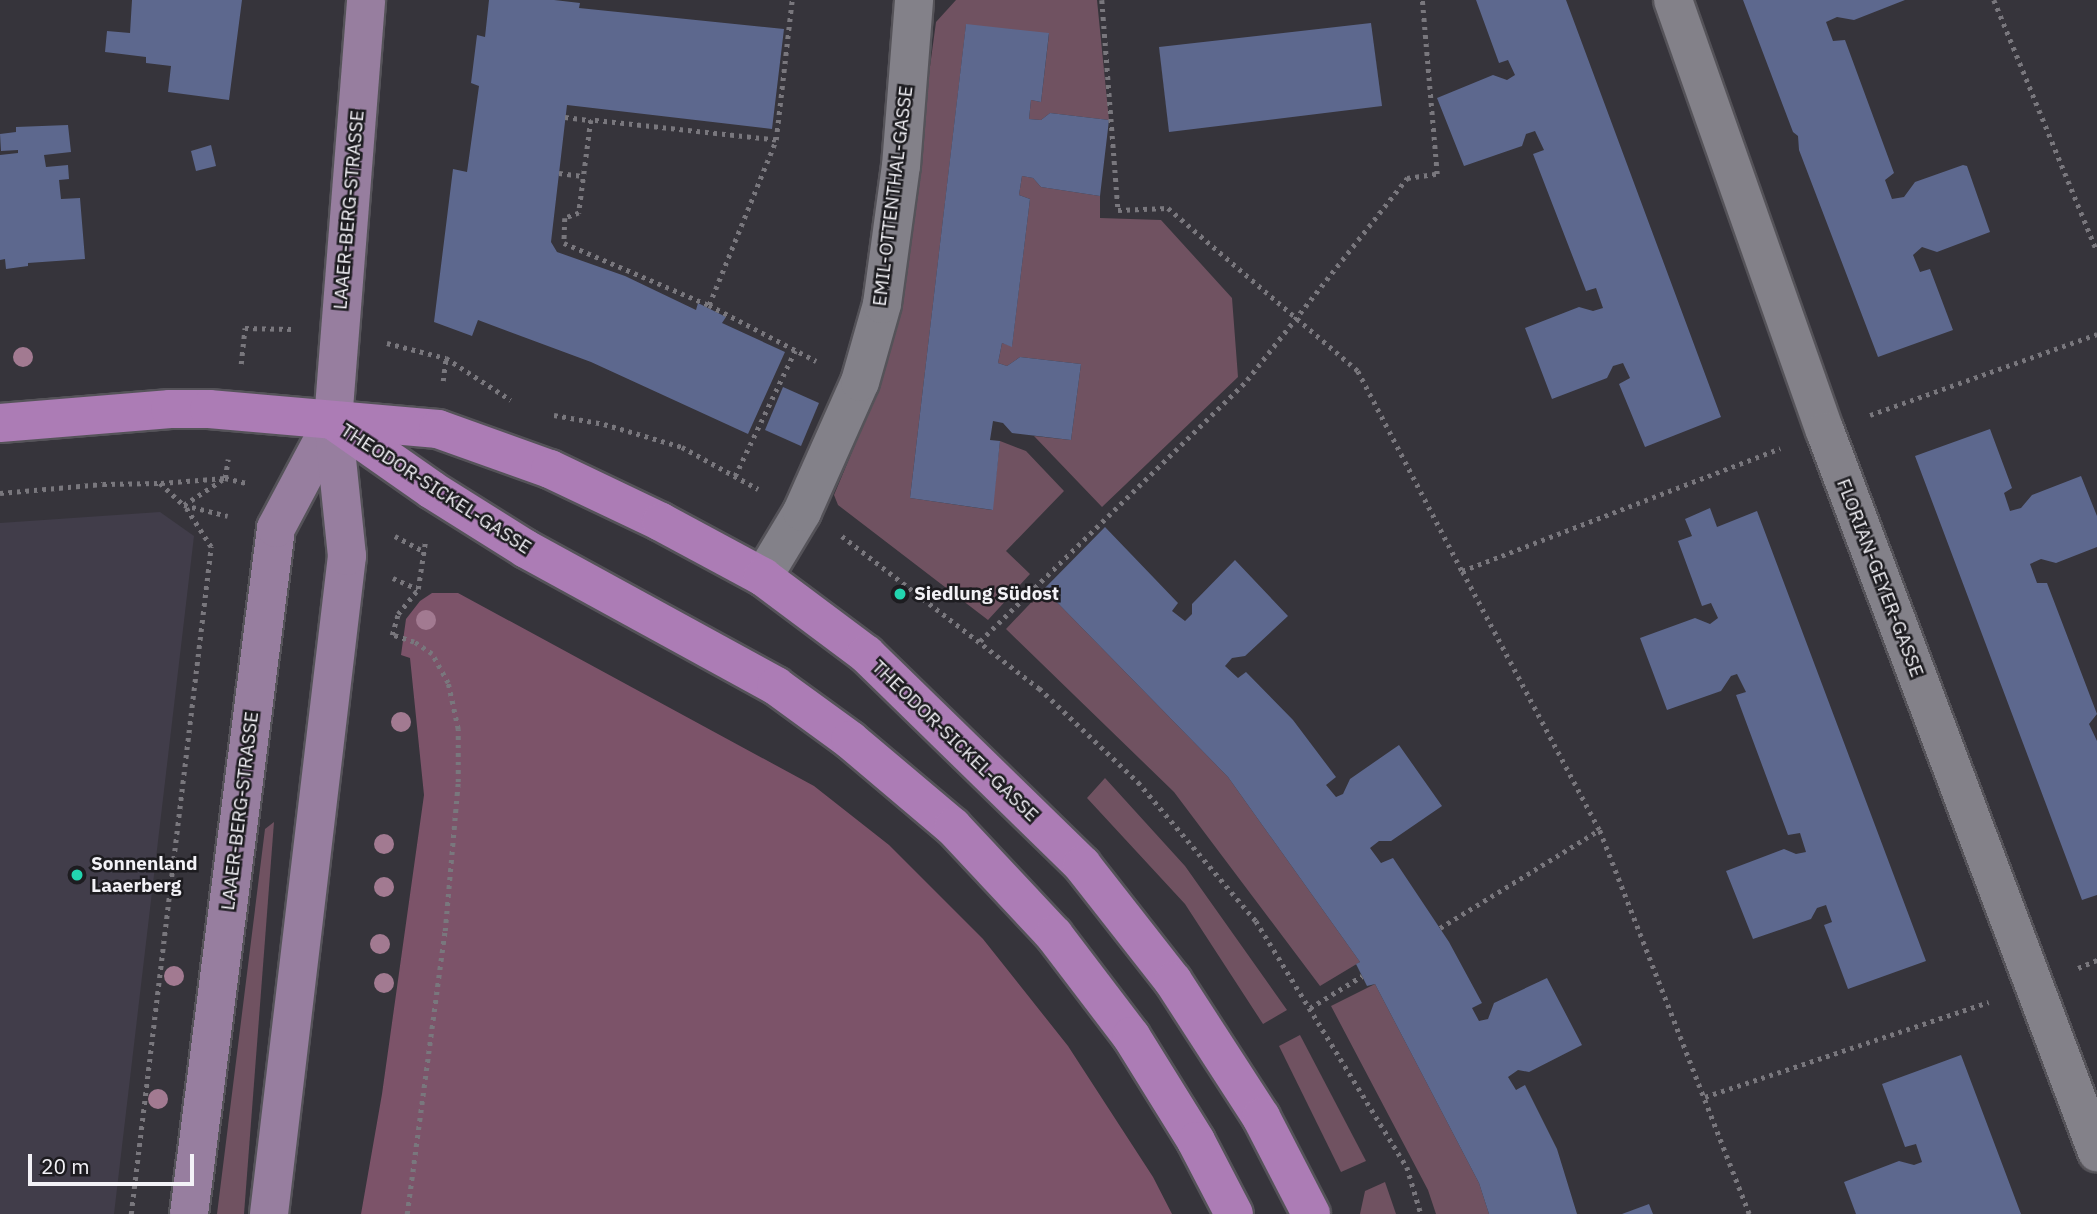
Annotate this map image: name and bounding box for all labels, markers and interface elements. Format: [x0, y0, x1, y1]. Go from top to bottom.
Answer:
street label: EMIL-OTTENTHAL-GASSE [868, 84, 918, 308]
street label: LAAER-BERG-STRASSE [329, 109, 369, 311]
street label: THEODOR-SICKEL-GASSE [336, 419, 536, 559]
street label: FLORIAN-GEYER-GASSE [1832, 476, 1928, 680]
place label: Siedlung Südost [914, 583, 1059, 605]
marker: Siedlung Südost [892, 586, 908, 602]
street label: THEODOR-SICKEL-GASSE [867, 655, 1043, 827]
street label: LAAER-BERG-STRASSE [216, 710, 264, 912]
place label: Sonnenland Laaerberg [91, 853, 198, 897]
marker: Sonnenland Laaerberg [69, 867, 85, 883]
scale bar [32, 1140, 198, 1184]
text: 20 m [41, 1152, 90, 1180]

